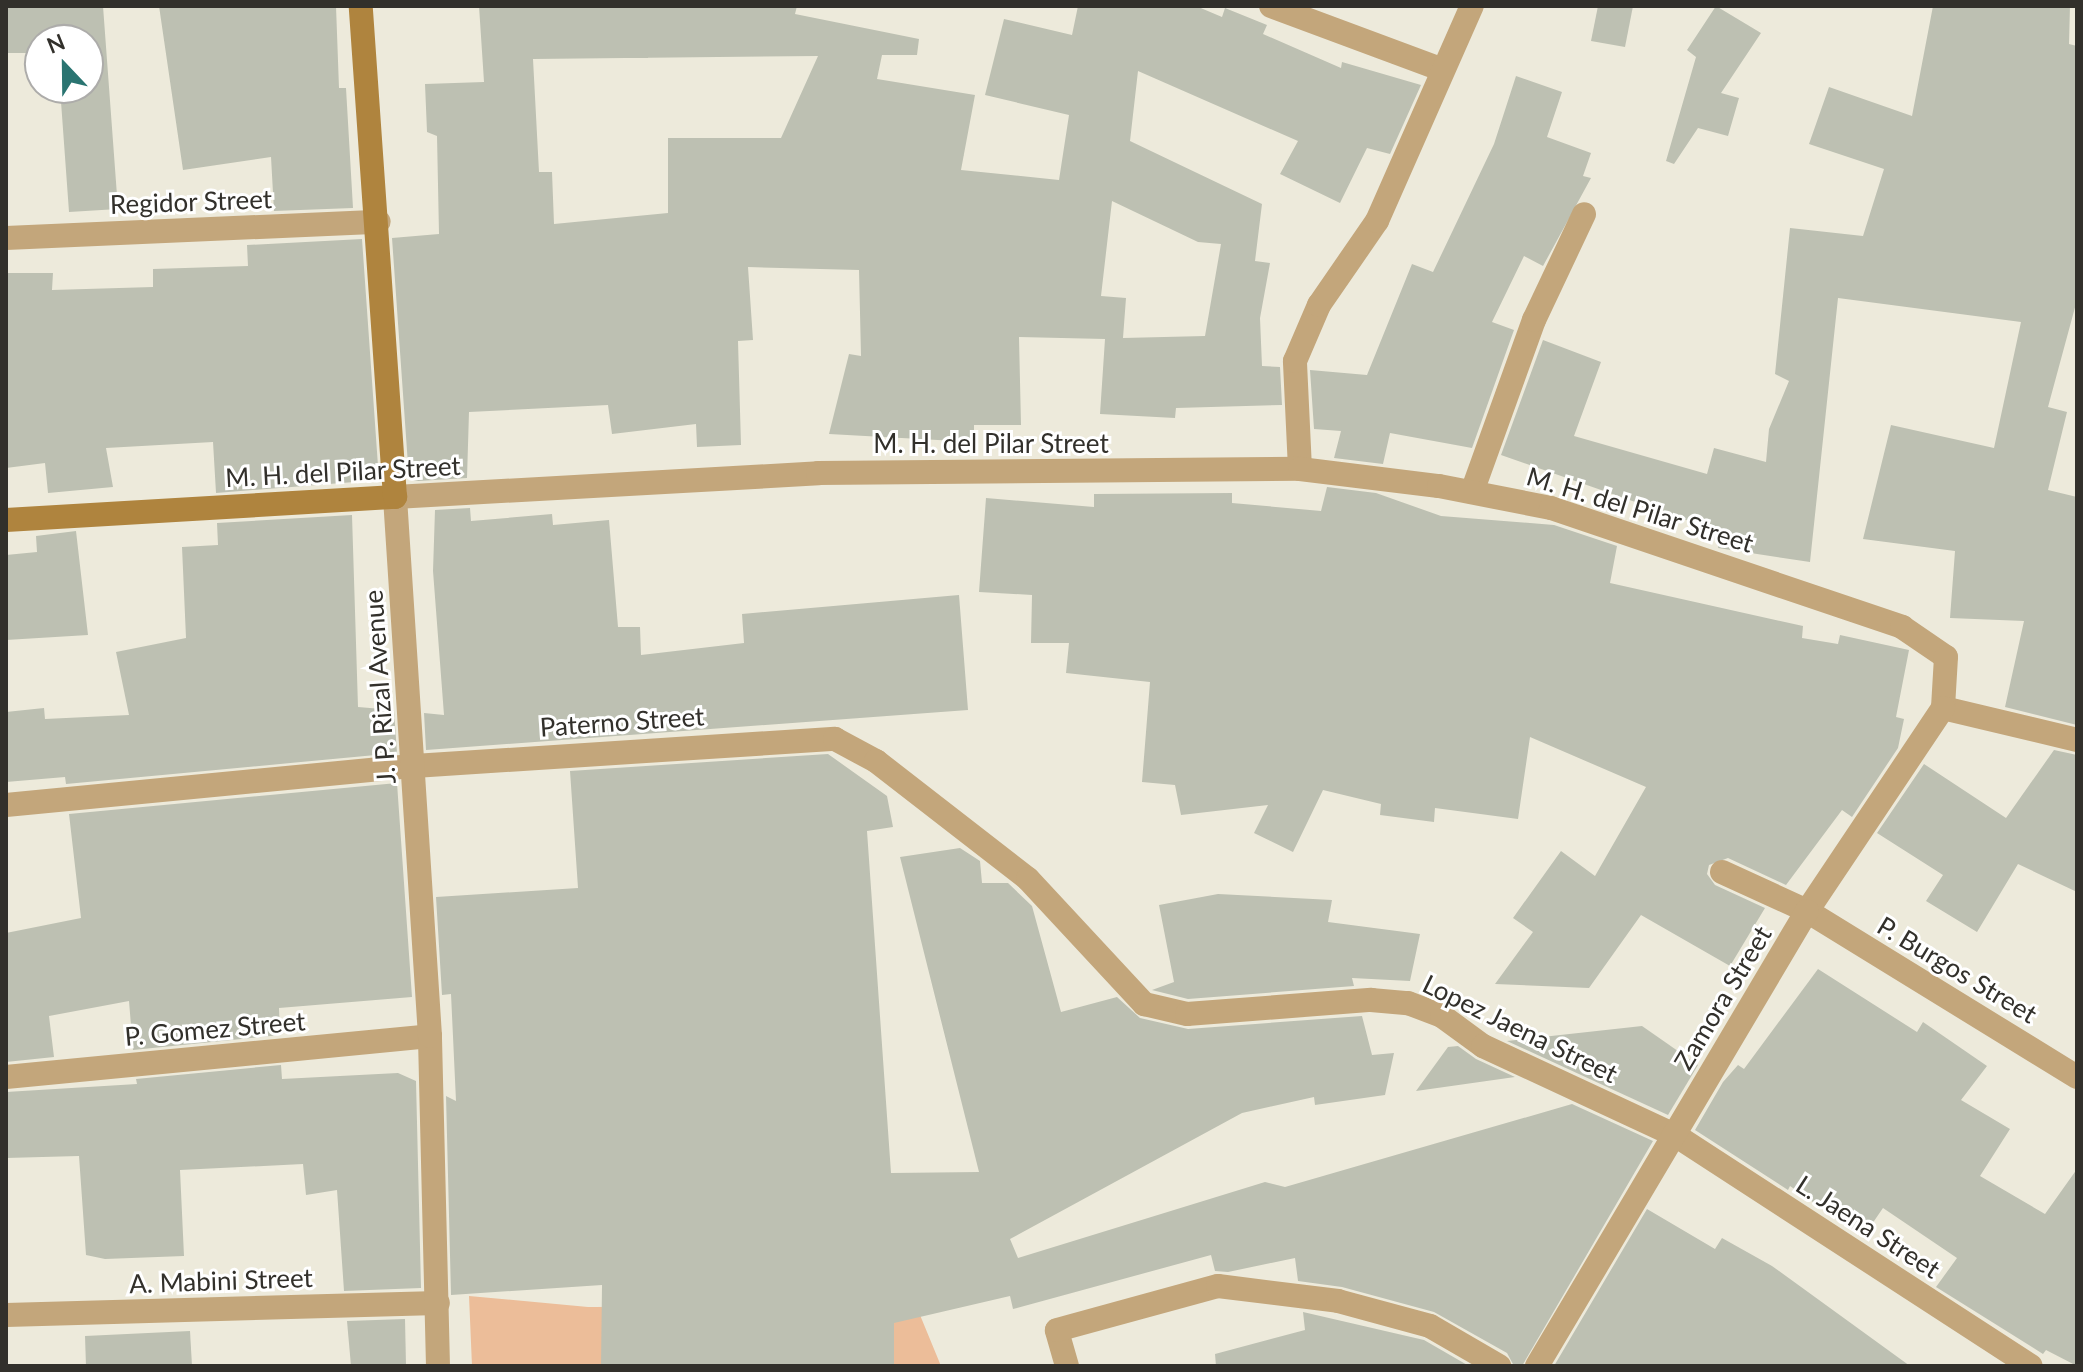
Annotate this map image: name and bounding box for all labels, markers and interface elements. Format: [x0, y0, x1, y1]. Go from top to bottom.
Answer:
north arrow [24, 24, 104, 104]
text: N [43, 27, 68, 59]
street label: Regidor Street [109, 184, 273, 220]
street label: M. H. del Pilar Street [873, 428, 1109, 460]
street label: M. H. del Pilar Street [224, 450, 462, 494]
street label: M. H. del Pilar Street [1523, 461, 1757, 559]
street label: J. P. Rizal Avenue [358, 589, 402, 785]
street label: Paterno Street [539, 701, 705, 743]
street label: P. Burgos Street [1872, 910, 2042, 1030]
street label: Zamora Street [1668, 921, 1778, 1075]
street label: Lopez Jaena Street [1417, 968, 1623, 1090]
street label: P. Gomez Street [123, 1006, 307, 1052]
street label: L. Jaena Street [1790, 1169, 1946, 1285]
street label: A. Mabini Street [129, 1262, 313, 1300]

